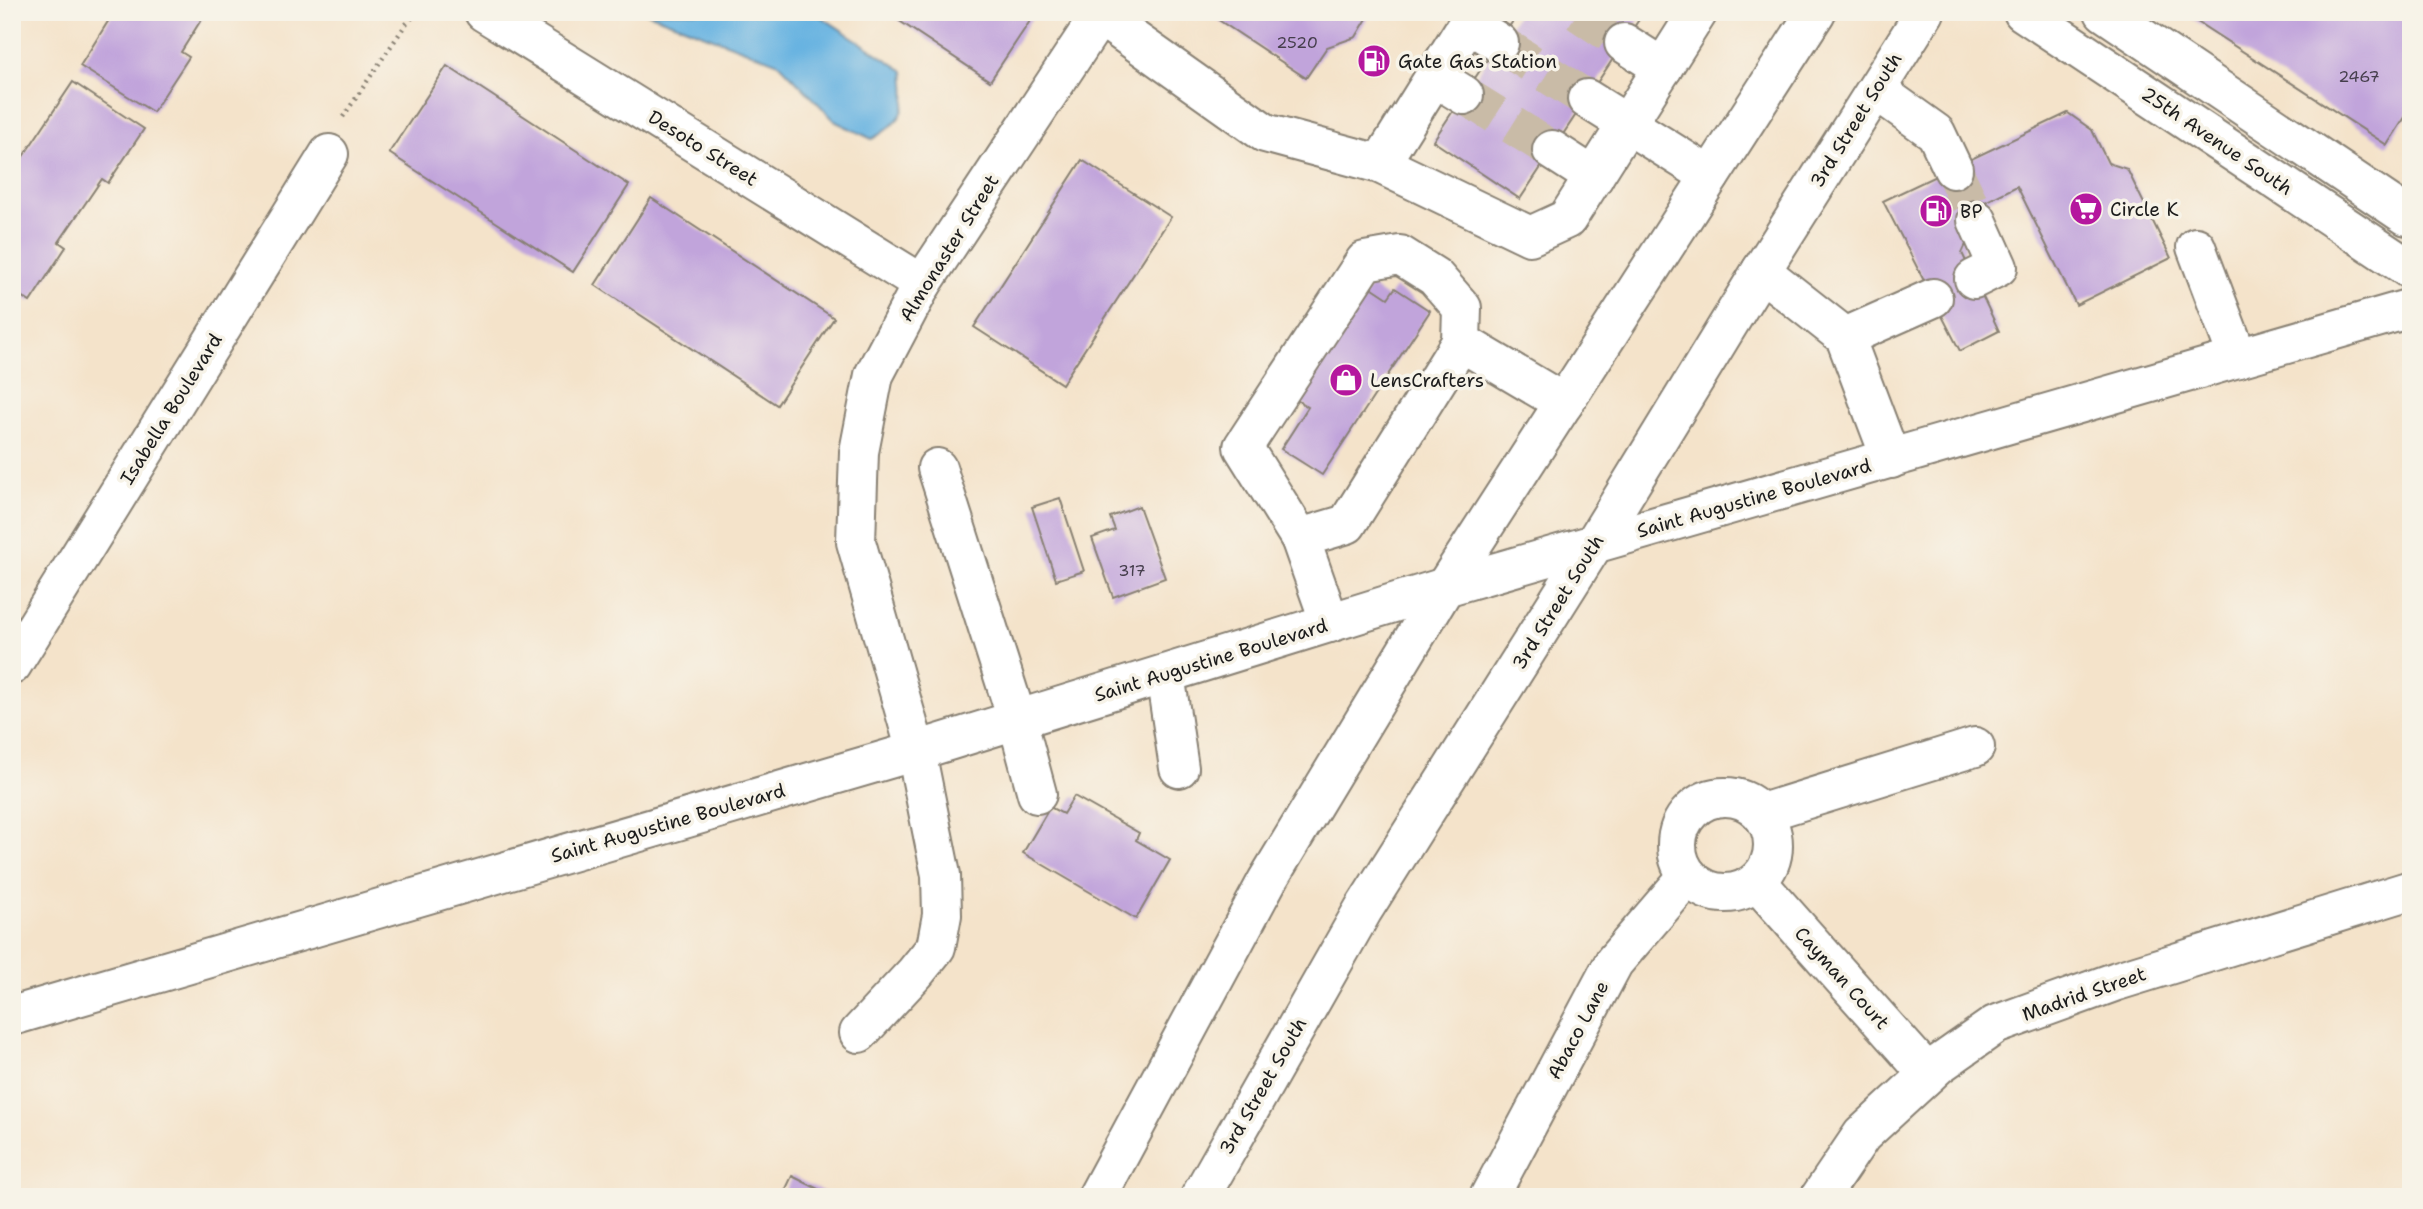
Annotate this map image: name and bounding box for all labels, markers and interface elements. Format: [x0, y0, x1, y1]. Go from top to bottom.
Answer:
house number: 2520 [1276, 32, 1318, 53]
fuel station icon: Gate Gas Station [1355, 42, 1393, 80]
street label: 3rd Street South [1804, 48, 1908, 192]
place label: Gate Gas Station [1398, 49, 1557, 74]
house number: 2467 [2338, 66, 2380, 87]
street label: 25th Avenue South [2137, 81, 2297, 201]
street label: Desoto Street [643, 104, 763, 192]
street label: Almonaster Street [894, 170, 1004, 326]
supermarket icon: Circle K [2067, 190, 2105, 228]
fuel station icon: BP [1917, 192, 1955, 230]
place label: Circle K [2110, 197, 2179, 222]
place label: BP [1960, 199, 1983, 224]
street label: Isabella Boulevard [114, 329, 228, 489]
shop icon: LensCrafters [1327, 361, 1365, 399]
place label: LensCrafters [1370, 368, 1484, 393]
street label: Saint Augustine Boulevard [1634, 453, 1874, 543]
street label: 3rd Street South [1506, 530, 1610, 674]
house number: 317 [1118, 560, 1146, 581]
street label: Saint Augustine Boulevard [1091, 613, 1331, 707]
street label: Saint Augustine Boulevard [548, 778, 788, 868]
street label: Cayman Court [1789, 921, 1895, 1035]
street label: Madrid Street [2019, 961, 2149, 1027]
street label: Abaco Lane [1542, 976, 1614, 1084]
street label: 3rd Street South [1214, 1013, 1312, 1159]

